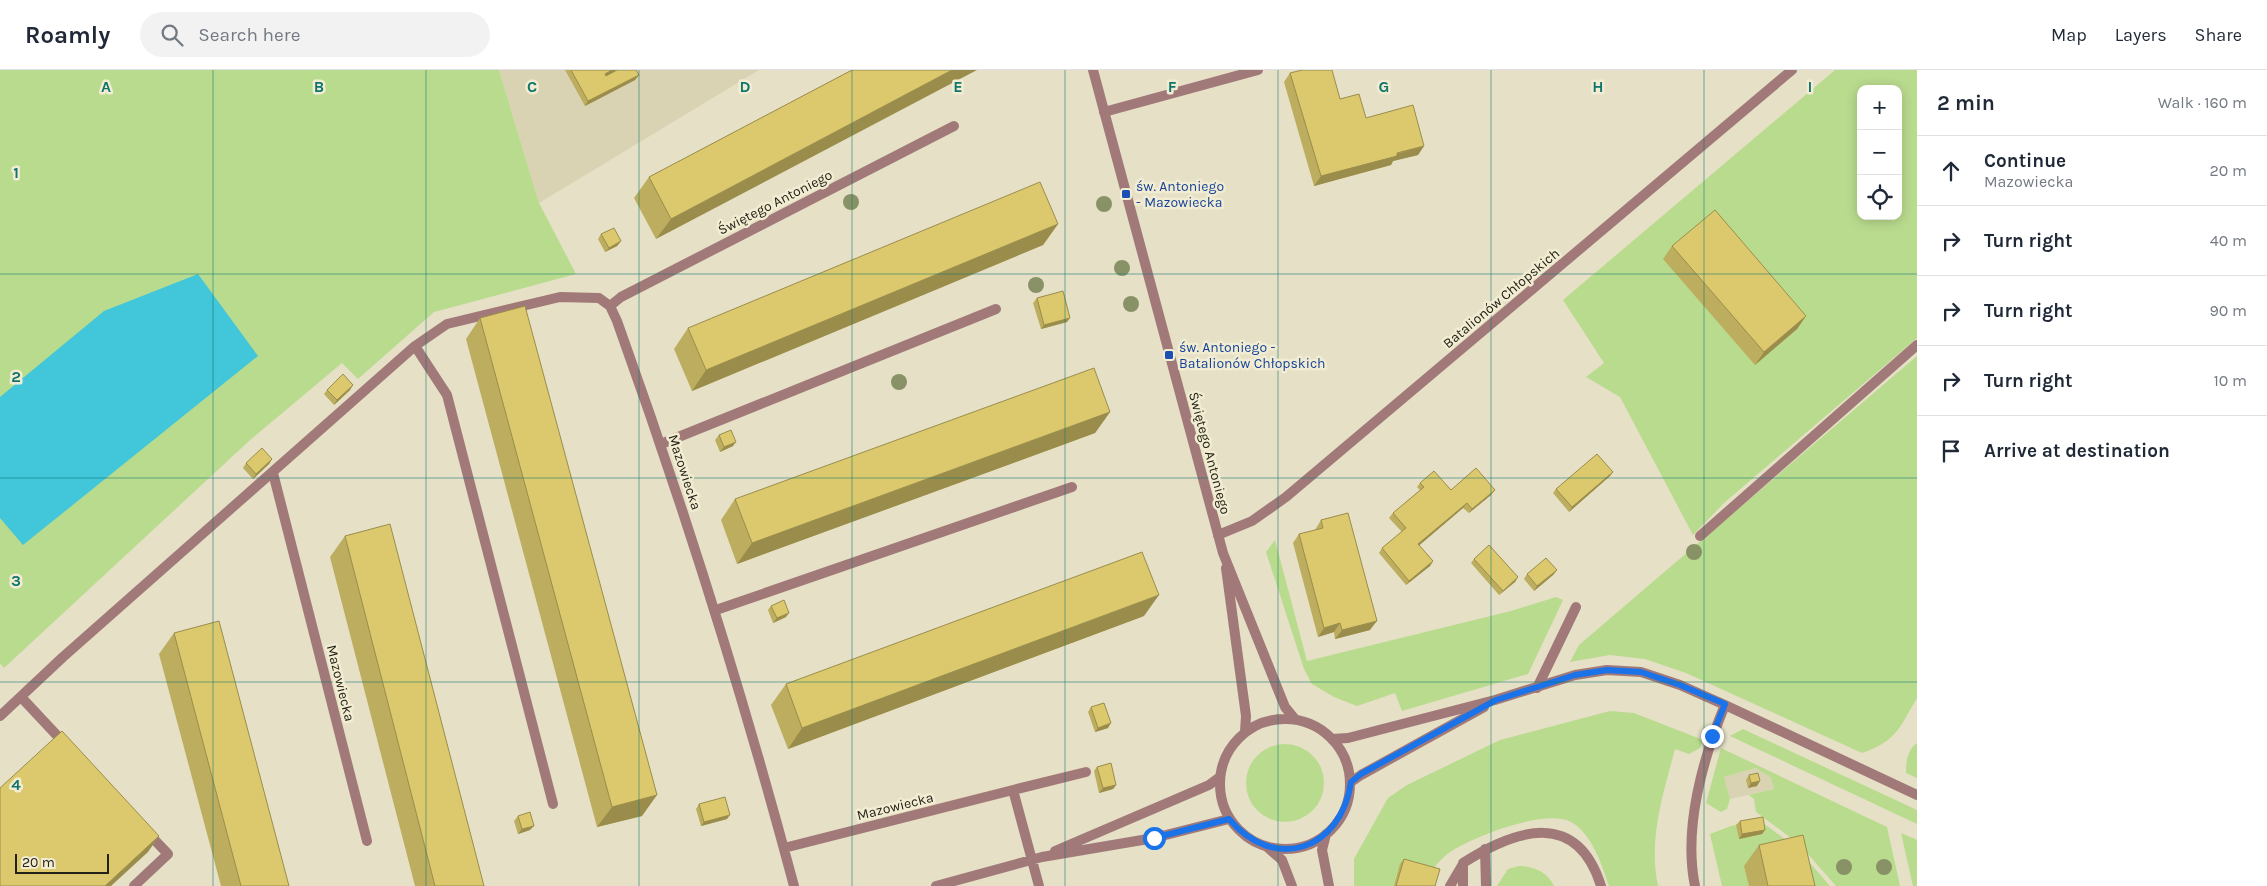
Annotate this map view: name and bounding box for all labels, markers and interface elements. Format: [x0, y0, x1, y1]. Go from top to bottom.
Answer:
search box [140, 12, 490, 57]
text: Roamly [25, 21, 110, 49]
icon: search [158, 21, 186, 49]
text: Search here [198, 24, 300, 46]
text: Map [2051, 24, 2087, 46]
text: Layers [2115, 24, 2167, 46]
text: Share [2195, 24, 2242, 46]
text: A [101, 77, 111, 96]
text: B [314, 77, 324, 96]
text: C [527, 77, 537, 96]
text: D [740, 77, 751, 96]
text: E [953, 77, 963, 96]
text: F [1168, 77, 1177, 96]
text: G [1379, 77, 1389, 96]
text: H [1592, 77, 1604, 96]
text: I [1808, 77, 1812, 96]
map controls [1857, 85, 1902, 220]
button: + [1857, 85, 1902, 130]
text: 2 min [1937, 91, 1995, 115]
text: Walk · 160 m [2158, 93, 2247, 112]
button: − [1857, 130, 1902, 175]
text: Continue [1984, 150, 2066, 172]
icon: ahead [1937, 157, 1965, 185]
text: 20 m [2209, 161, 2247, 180]
text: 1 [13, 163, 19, 182]
street label: Świętego Antoniego [715, 166, 835, 239]
text: Mazowiecka [1984, 172, 2073, 191]
button: locate [1857, 175, 1902, 220]
place label: św. Antoniego - Mazowiecka [1136, 178, 1224, 211]
marker: św. Antoniego - Mazowiecka [1120, 188, 1132, 200]
icon: right [1937, 227, 1965, 255]
text: Turn right [1984, 230, 2073, 252]
text: 40 m [2210, 231, 2247, 250]
street label: Batalionów Chłopskich [1440, 245, 1563, 352]
icon: right [1937, 297, 1965, 325]
text: Turn right [1984, 300, 2073, 322]
text: 90 m [2209, 301, 2247, 320]
place label: św. Antoniego - Batalionów Chłopskich [1179, 339, 1326, 372]
marker: św. Antoniego - Batalionów Chłopskich [1163, 349, 1175, 361]
text: 2 [11, 367, 21, 386]
icon: right [1937, 367, 1965, 395]
text: Turn right [1984, 370, 2073, 392]
text: 10 m [2213, 371, 2247, 390]
street label: Świętego Antoniego [1185, 390, 1234, 516]
street label: Mazowiecka [664, 432, 705, 512]
icon: arrive [1937, 437, 1965, 465]
text: Arrive at destination [1984, 440, 2170, 462]
text: 3 [11, 571, 21, 590]
street label: Mazowiecka [323, 643, 358, 723]
route end [1701, 725, 1724, 748]
text: 4 [11, 775, 21, 794]
street label: Mazowiecka [855, 789, 935, 824]
route start [1143, 827, 1166, 850]
scale bar [15, 851, 109, 874]
text: 20 m [22, 854, 55, 871]

